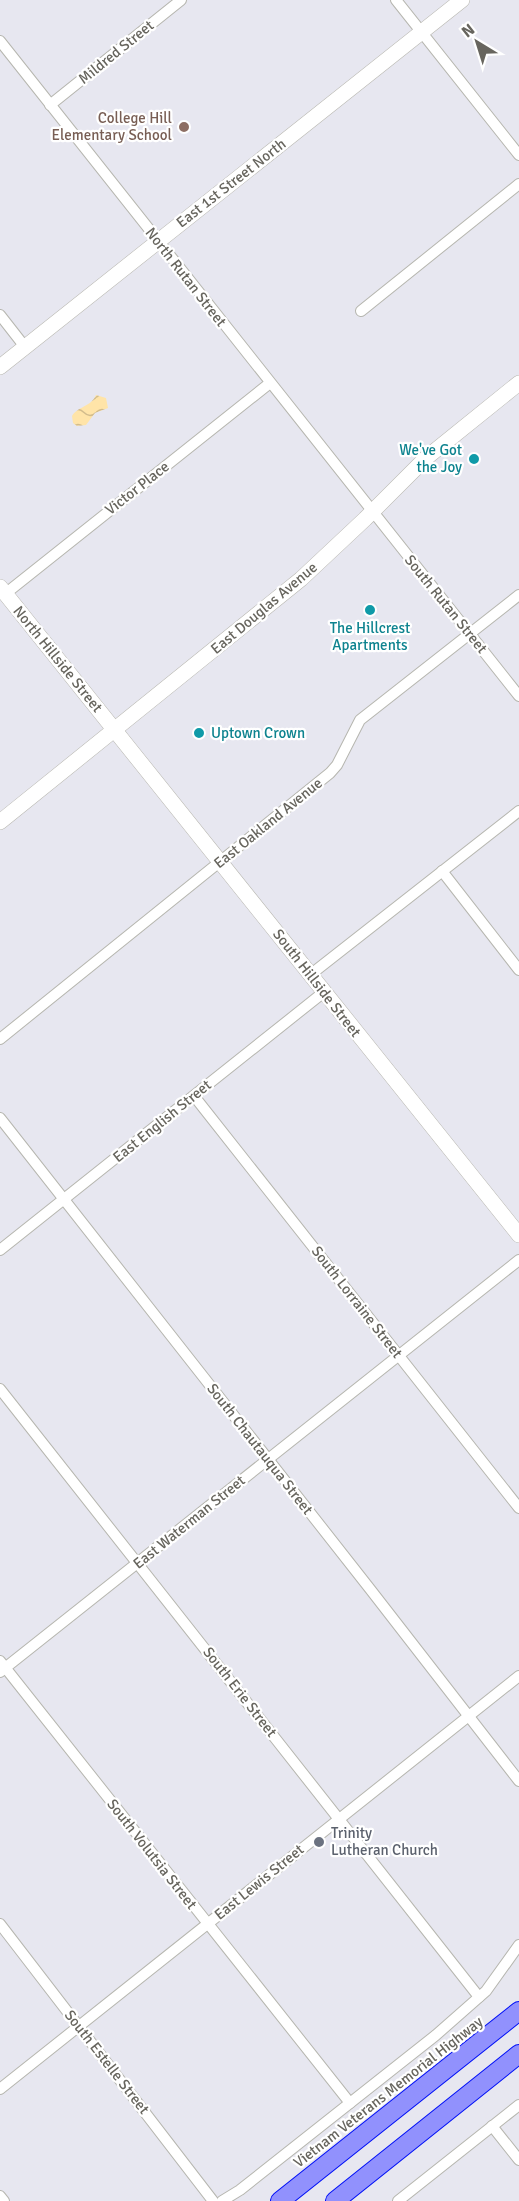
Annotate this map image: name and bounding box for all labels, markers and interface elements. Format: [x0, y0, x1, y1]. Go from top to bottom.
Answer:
north arrow [447, 12, 507, 72]
street label: Mildred Street [75, 16, 157, 88]
text: N [458, 20, 479, 42]
place label: College Hill Elementary School [51, 109, 172, 144]
marker: College Hill Elementary School [177, 120, 191, 134]
street label: East 1st Street North [173, 135, 289, 231]
street label: North Rutan Street [142, 224, 230, 330]
place label: We've Got the Joy [399, 441, 462, 476]
marker: We've Got the Joy [467, 452, 481, 466]
street label: Victor Place [101, 457, 173, 519]
street label: South Rutan Street [401, 551, 491, 657]
street label: East Douglas Avenue [207, 558, 321, 658]
street label: North Hillside Street [10, 602, 106, 716]
marker: The Hillcrest Apartments [363, 603, 377, 617]
place label: The Hillcrest Apartments [330, 619, 410, 654]
place label: Uptown Crown [211, 724, 305, 742]
marker: Uptown Crown [192, 726, 206, 740]
street label: East Oakland Avenue [210, 774, 326, 872]
street label: South Hillside Street [269, 925, 365, 1041]
street label: East English Street [109, 1076, 215, 1166]
street label: South Lorraine Street [308, 1242, 406, 1362]
street label: South Chautauqua Street [203, 1380, 317, 1518]
street label: East Waterman Street [129, 1471, 249, 1573]
street label: South Erie Street [199, 1643, 281, 1741]
street label: South Volutsia Street [103, 1795, 201, 1913]
place label: Trinity Lutheran Church [331, 1824, 438, 1859]
marker: Trinity Lutheran Church [312, 1835, 326, 1849]
street label: East Lewis Street [211, 1840, 307, 1924]
street label: South Estelle Street [61, 2006, 153, 2118]
street label: Vietnam Veterans Memorial Highway [290, 2013, 486, 2171]

